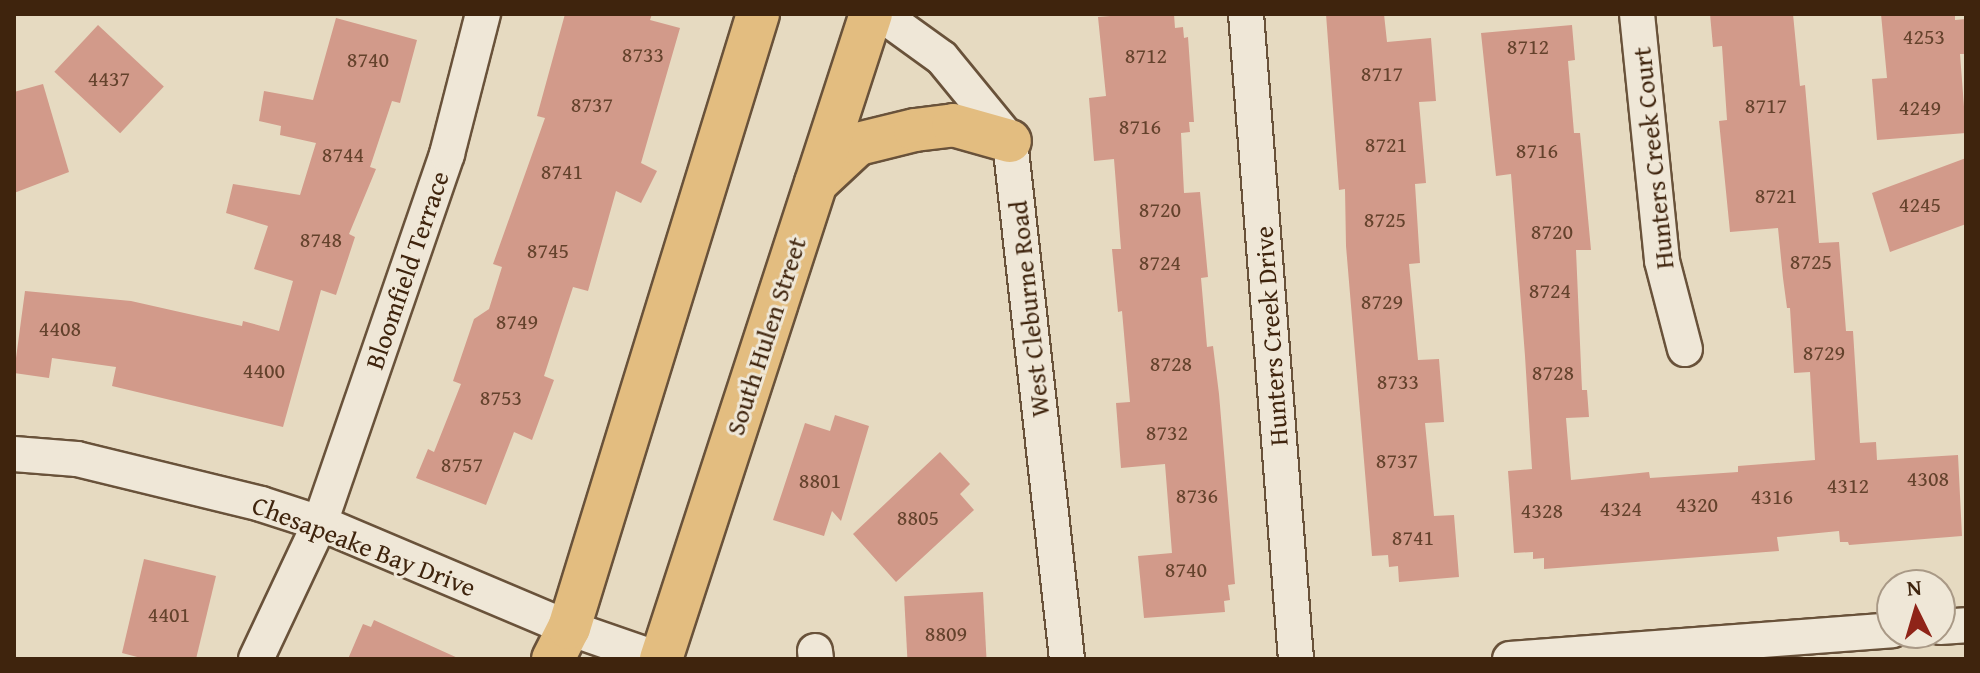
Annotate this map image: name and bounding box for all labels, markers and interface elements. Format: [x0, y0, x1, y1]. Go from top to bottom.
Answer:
house number: 4253 [1903, 24, 1945, 50]
house number: 8712 [1507, 34, 1549, 60]
house number: 8733 [622, 42, 664, 68]
house number: 8712 [1125, 43, 1167, 69]
street label: Hunters Creek Court [1626, 45, 1680, 271]
house number: 8740 [347, 47, 389, 73]
house number: 8717 [1361, 61, 1403, 87]
house number: 4437 [88, 66, 130, 92]
house number: 8737 [571, 92, 613, 118]
house number: 8717 [1745, 93, 1787, 119]
house number: 4249 [1899, 95, 1941, 121]
house number: 8716 [1119, 114, 1161, 140]
house number: 8721 [1365, 132, 1407, 158]
house number: 8716 [1516, 138, 1558, 164]
house number: 8744 [322, 142, 364, 168]
house number: 8741 [541, 159, 583, 185]
street label: Bloomfield Terrace [358, 167, 456, 373]
house number: 8721 [1755, 183, 1797, 209]
house number: 4245 [1899, 192, 1941, 218]
house number: 8720 [1139, 197, 1181, 223]
street label: West Cleburne Road [1002, 199, 1056, 419]
house number: 8725 [1364, 207, 1406, 233]
house number: 8720 [1531, 219, 1573, 245]
street label: Hunters Creek Drive [1248, 225, 1294, 447]
house number: 8748 [300, 227, 342, 253]
street label: South Hulen Street [719, 233, 813, 439]
house number: 8745 [527, 238, 569, 264]
house number: 8725 [1790, 249, 1832, 275]
house number: 8724 [1139, 250, 1181, 276]
house number: 8724 [1529, 278, 1571, 304]
house number: 8729 [1361, 289, 1403, 315]
house number: 8749 [496, 309, 538, 335]
house number: 4408 [39, 316, 81, 342]
house number: 8729 [1803, 340, 1845, 366]
house number: 8728 [1150, 351, 1192, 377]
house number: 4400 [243, 358, 285, 384]
house number: 8728 [1532, 360, 1574, 386]
house number: 8733 [1377, 369, 1419, 395]
house number: 8753 [480, 385, 522, 411]
house number: 8732 [1146, 420, 1188, 446]
house number: 8737 [1376, 448, 1418, 474]
house number: 8757 [441, 452, 483, 478]
house number: 4308 [1907, 466, 1949, 492]
house number: 8801 [799, 468, 841, 494]
house number: 4312 [1827, 473, 1869, 499]
house number: 8736 [1176, 483, 1218, 509]
house number: 4316 [1751, 484, 1793, 510]
street label: Chesapeake Bay Drive [248, 489, 480, 603]
house number: 4320 [1676, 492, 1718, 518]
house number: 4324 [1600, 496, 1642, 522]
house number: 4328 [1521, 498, 1563, 524]
house number: 8805 [897, 505, 939, 531]
house number: 8741 [1392, 525, 1434, 551]
house number: 8740 [1165, 557, 1207, 583]
north arrow [1876, 569, 1956, 649]
text: N [1905, 571, 1923, 604]
house number: 4401 [148, 602, 190, 628]
house number: 8809 [925, 621, 967, 647]

